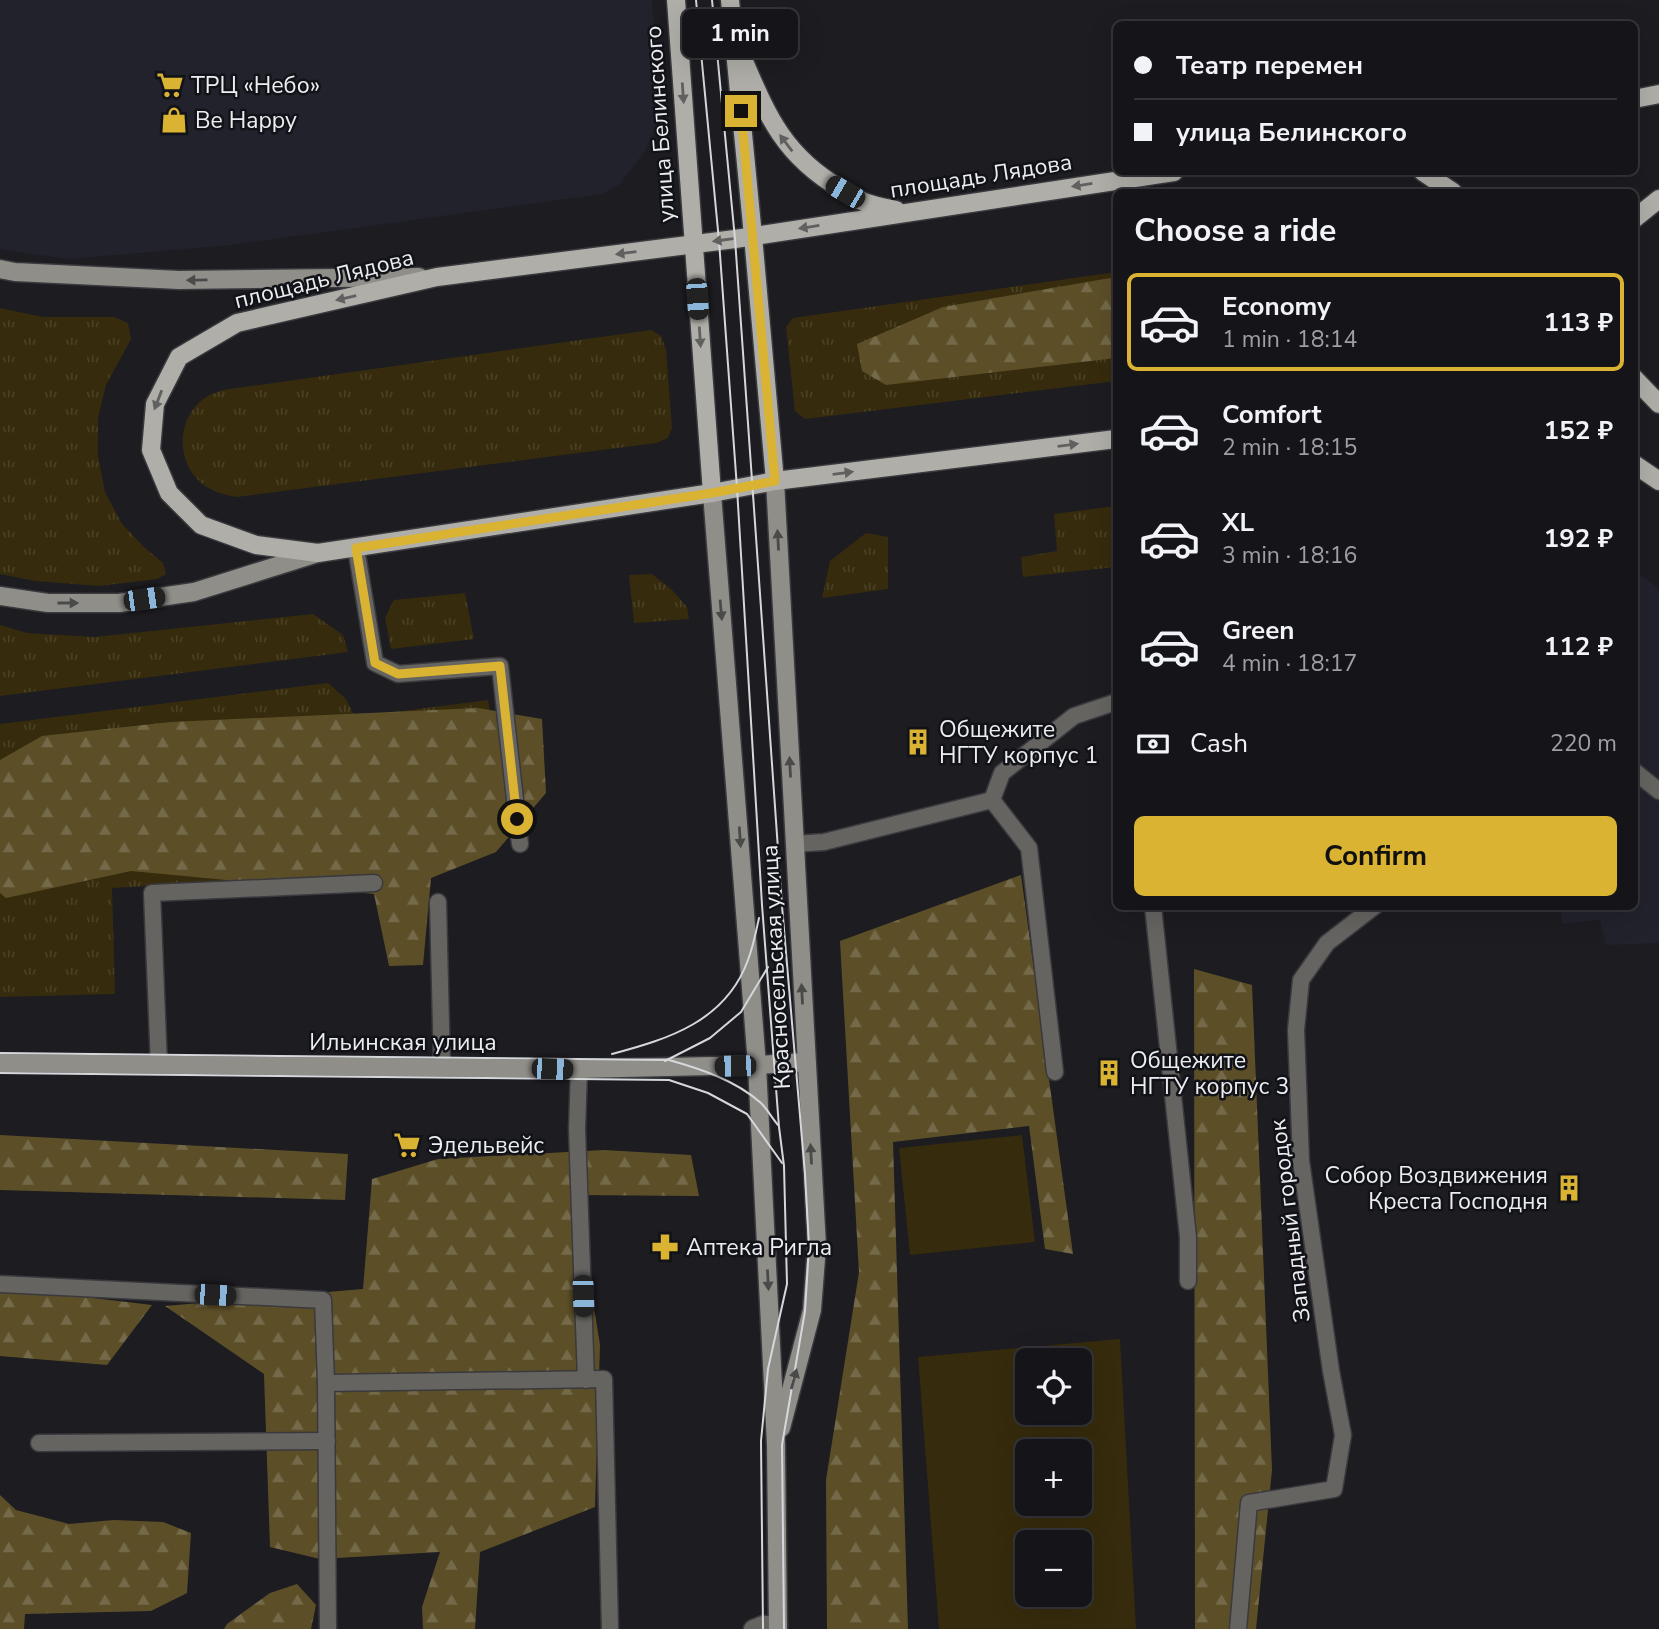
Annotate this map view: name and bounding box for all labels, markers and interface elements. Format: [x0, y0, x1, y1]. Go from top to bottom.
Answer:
callout: 1 min [683, 10, 799, 58]
text: 1 min [710, 18, 770, 49]
street label: улица Белинского [638, 25, 682, 223]
text: Театр перемен [1176, 48, 1363, 83]
supermarket icon: ТРЦ «Небо» [155, 70, 185, 100]
place label: ТРЦ «Небо» [191, 70, 320, 101]
one-way arrow [678, 82, 689, 104]
route end [725, 95, 757, 127]
shop icon: Be Happy [159, 105, 189, 135]
place label: Be Happy [195, 105, 297, 136]
text: улица Белинского [1176, 115, 1407, 150]
one-way arrow [780, 134, 794, 152]
street label: площадь Лядова [888, 146, 1074, 206]
car [822, 172, 869, 212]
one-way arrow [1071, 180, 1093, 191]
text: Choose a ride [1134, 209, 1336, 252]
one-way arrow [798, 222, 820, 233]
one-way arrow [712, 235, 734, 246]
street label: площадь Лядова [231, 242, 417, 316]
one-way arrow [615, 247, 637, 258]
one-way arrow [186, 274, 208, 286]
car [686, 277, 709, 321]
text: Economy [1222, 289, 1331, 324]
icon: car [1138, 291, 1201, 354]
one-way arrow [335, 293, 357, 304]
text: 113 ₽ [1544, 305, 1613, 340]
text: 1 min · 18:14 [1222, 324, 1357, 355]
one-way arrow [695, 326, 706, 348]
one-way arrow [152, 390, 163, 411]
text: Comfort [1222, 397, 1322, 432]
icon: car [1138, 399, 1201, 462]
text: 152 ₽ [1544, 413, 1613, 448]
text: 2 min · 18:15 [1222, 432, 1357, 463]
one-way arrow [1057, 439, 1079, 450]
one-way arrow [832, 467, 854, 478]
text: XL [1222, 505, 1254, 540]
icon: car [1138, 507, 1201, 570]
text: 192 ₽ [1544, 521, 1613, 556]
one-way arrow [772, 528, 783, 550]
text: 3 min · 18:16 [1222, 540, 1357, 571]
car [122, 586, 167, 612]
one-way arrow [57, 597, 79, 609]
one-way arrow [716, 599, 727, 621]
text: Green [1222, 613, 1295, 648]
icon: car [1138, 615, 1201, 678]
text: 112 ₽ [1544, 629, 1613, 664]
text: 4 min · 18:17 [1222, 648, 1357, 679]
place label: Общежите НГТУ корпус 1 [939, 714, 1098, 771]
icon: cash [1134, 725, 1172, 763]
text: Cash [1190, 726, 1248, 761]
building icon: Общежите НГТУ корпус 1 [903, 727, 933, 757]
text: 220 m [1550, 728, 1617, 759]
one-way arrow [784, 756, 795, 778]
route start [501, 803, 533, 835]
button: Confirm [1134, 816, 1617, 896]
one-way arrow [735, 826, 746, 848]
street label: Красносельская улица [754, 844, 798, 1090]
one-way arrow [797, 983, 808, 1005]
street label: Ильинская улица [309, 1027, 497, 1058]
place label: Общежите НГТУ корпус 3 [1130, 1045, 1289, 1102]
car [714, 1055, 757, 1077]
car [531, 1058, 574, 1080]
building icon: Общежите НГТУ корпус 3 [1094, 1058, 1124, 1088]
street label: Западный городок [1262, 1117, 1318, 1324]
supermarket icon: Эдельвейс [392, 1130, 422, 1160]
place label: Эдельвейс [428, 1130, 544, 1161]
one-way arrow [806, 1143, 817, 1165]
place label: Собор Воздвижения Креста Господня [1324, 1160, 1548, 1217]
building icon: Собор Воздвижения Креста Господня [1554, 1173, 1584, 1203]
pharmacy icon: Аптека Ригла [650, 1232, 680, 1262]
place label: Аптека Ригла [686, 1232, 832, 1263]
one-way arrow [762, 1269, 773, 1291]
car [572, 1275, 595, 1317]
car [194, 1283, 237, 1307]
map controls [1015, 1348, 1092, 1607]
button: locate [1015, 1348, 1092, 1425]
one-way arrow [789, 1368, 800, 1390]
button: + [1015, 1439, 1092, 1516]
button: − [1015, 1530, 1092, 1607]

